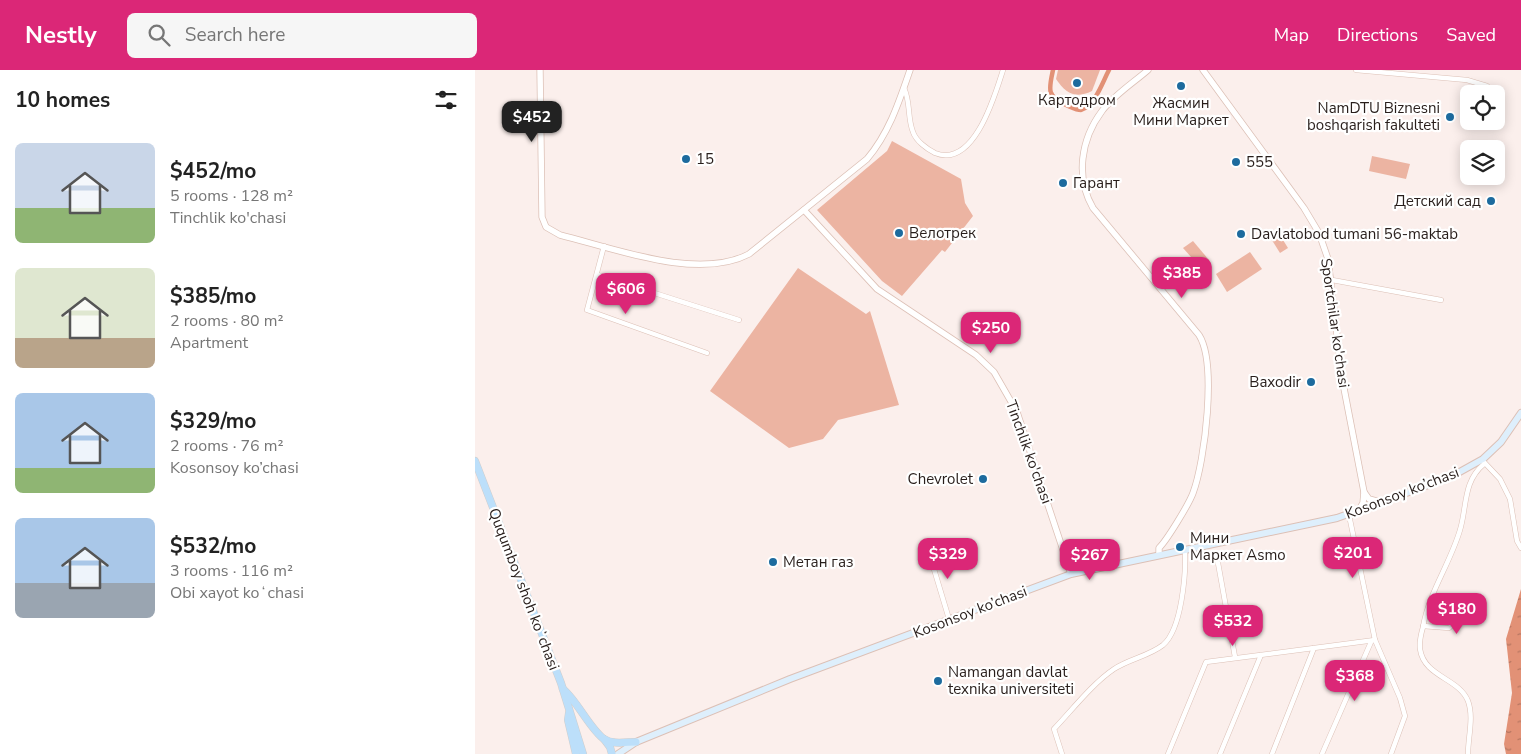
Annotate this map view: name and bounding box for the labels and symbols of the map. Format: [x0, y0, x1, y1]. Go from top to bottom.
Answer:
marker: Картодром [1071, 77, 1083, 89]
marker: Жасмин Мини Маркет [1175, 80, 1187, 92]
place label: Картодром [1038, 90, 1116, 110]
place label: Жасмин Мини Маркет [1133, 93, 1229, 130]
place label: NamDTU Biznesni boshqarish fakulteti [1307, 98, 1440, 135]
pin: $452 [502, 100, 562, 143]
marker: NamDTU Biznesni boshqarish fakulteti [1444, 111, 1456, 123]
place label: 15 [696, 149, 714, 169]
place label: 555 [1246, 152, 1273, 172]
marker: 15 [680, 153, 692, 165]
marker: 555 [1230, 156, 1242, 168]
place label: Гарант [1073, 173, 1120, 193]
marker: Гарант [1057, 177, 1069, 189]
place label: Детский сад [1394, 191, 1481, 211]
marker: Детский сад [1485, 195, 1497, 207]
place label: Велотрек [909, 223, 976, 243]
place label: Davlatobod tumani 56-maktab [1251, 224, 1458, 244]
marker: Велотрек [893, 227, 905, 239]
marker: Davlatobod tumani 56-maktab [1235, 228, 1247, 240]
pin: $385 [1152, 256, 1212, 299]
street label: Sportchilar ko'chasi [1316, 257, 1354, 389]
pin: $606 [596, 272, 656, 315]
pin: $250 [961, 312, 1021, 354]
place label: Baxodir [1249, 372, 1302, 392]
marker: Baxodir [1305, 376, 1317, 388]
street label: Tinchlik ko'chasi [1001, 397, 1057, 507]
street label: Kosonsoy ko’chasi [1342, 462, 1462, 524]
place label: Chevrolet [908, 469, 974, 489]
marker: Chevrolet [977, 473, 989, 485]
street label: Ququmboy shoh koʻchasi [484, 505, 564, 673]
place label: Мини Маркет Asmo [1190, 528, 1286, 565]
pin: $201 [1323, 536, 1383, 579]
pin: $329 [918, 538, 978, 580]
pin: $267 [1060, 538, 1120, 581]
marker: Мини Маркет Asmo [1174, 541, 1186, 553]
place label: Метан газ [783, 552, 853, 572]
marker: Метан газ [767, 556, 779, 568]
street label: Kosonsoy ko’chasi [910, 581, 1030, 643]
pin: $180 [1427, 592, 1487, 635]
pin: $532 [1203, 604, 1263, 647]
pin: $368 [1325, 660, 1385, 702]
place label: Namangan davlat texnika universiteti [948, 662, 1074, 699]
marker: Namangan davlat texnika universiteti [932, 675, 944, 687]

